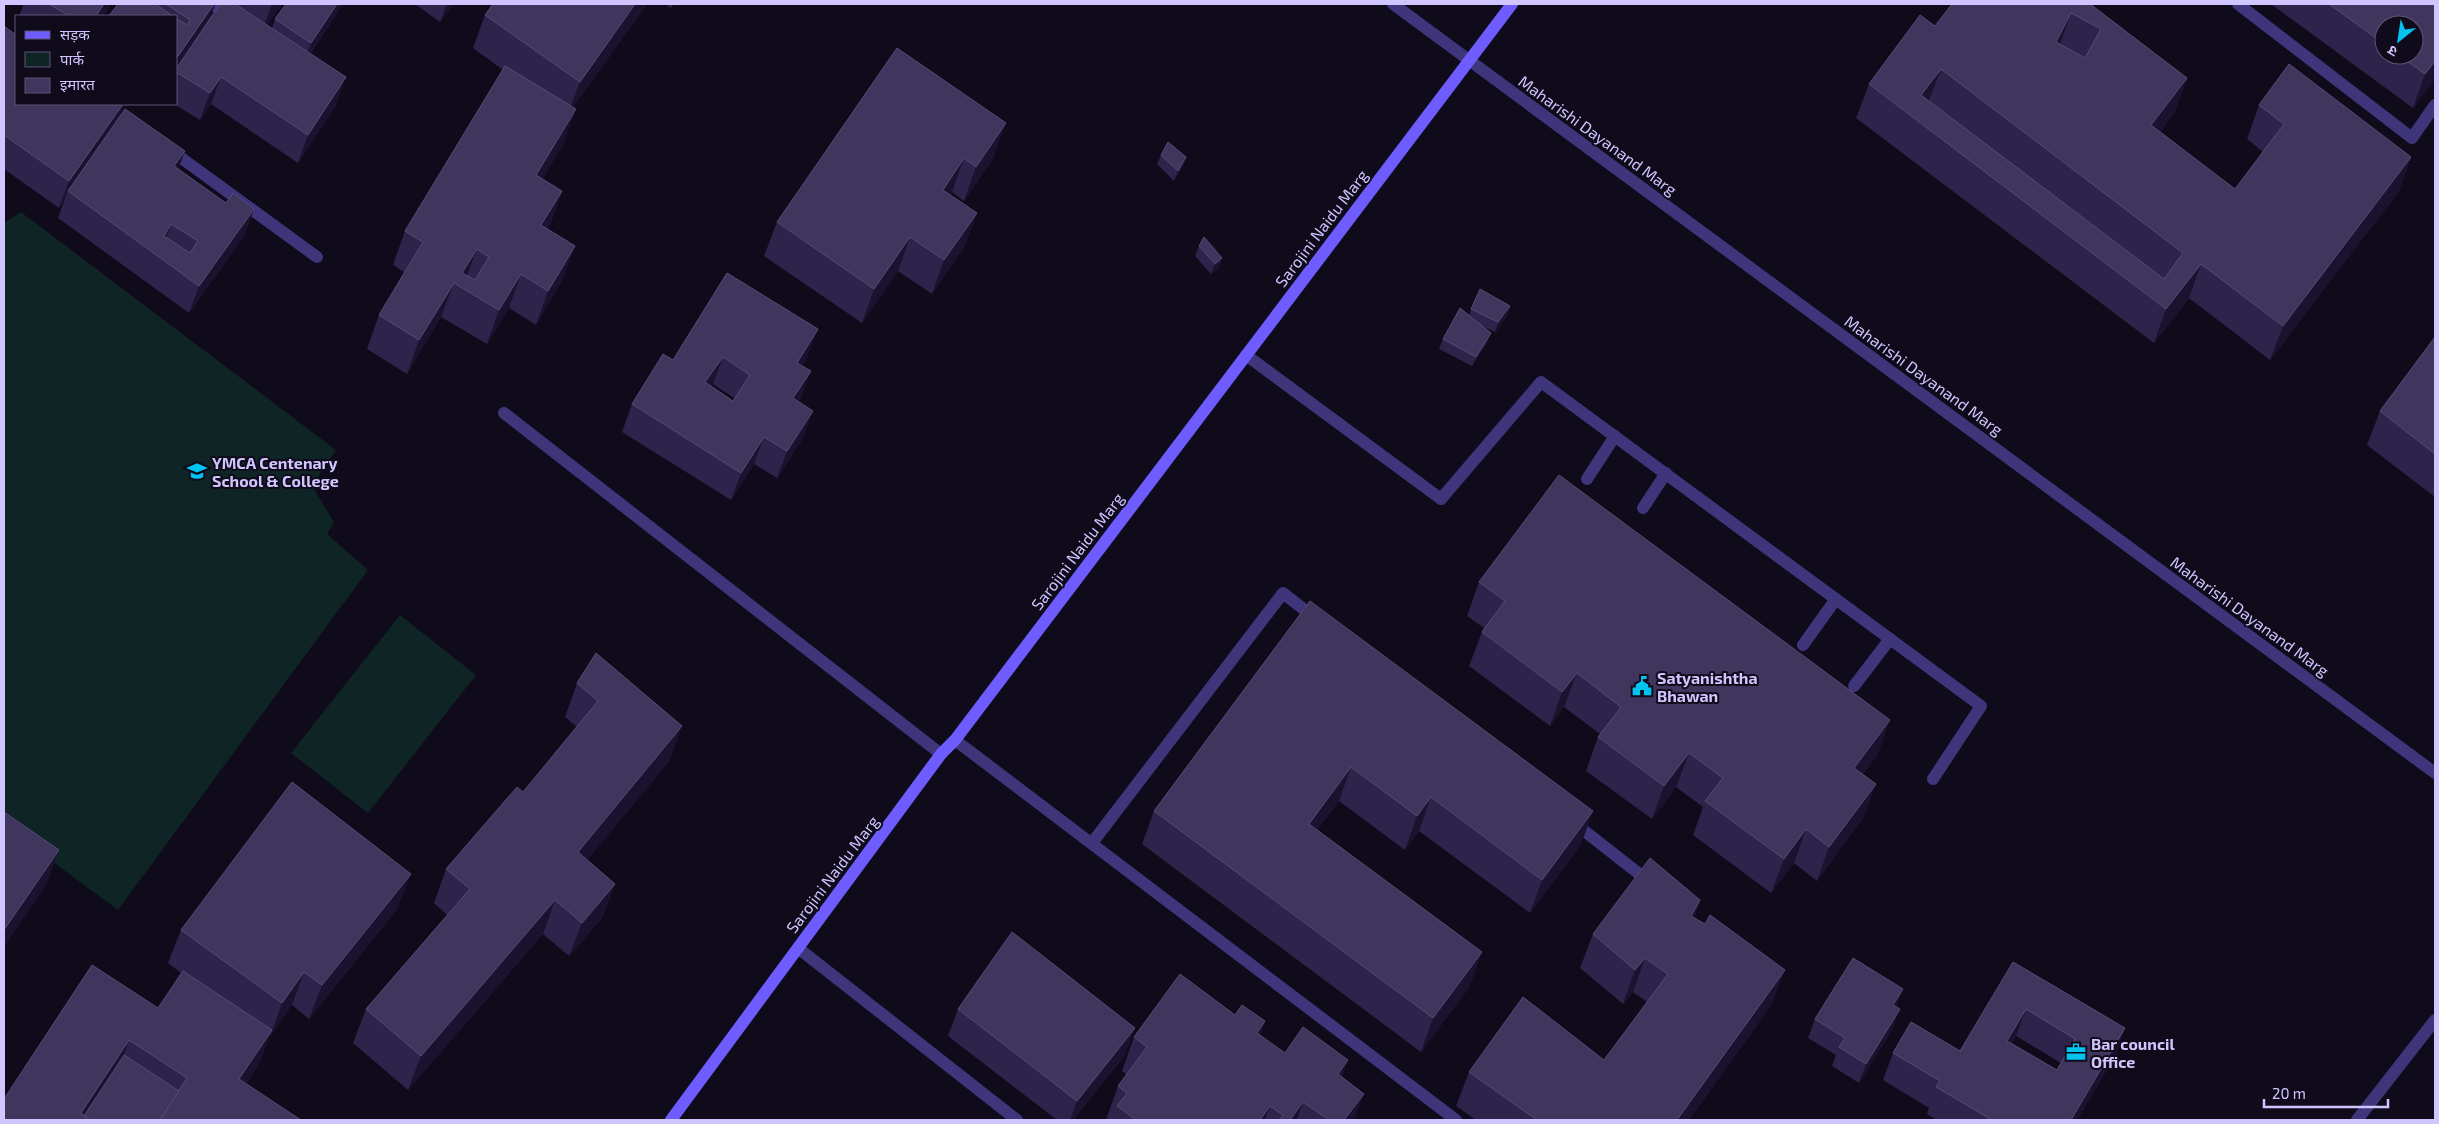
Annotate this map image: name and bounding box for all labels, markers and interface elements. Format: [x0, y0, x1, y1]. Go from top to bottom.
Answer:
legend [15, 15, 178, 105]
north arrow [2374, 15, 2424, 65]
text: सड़क [60, 25, 90, 43]
text: उ [2384, 42, 2400, 61]
text: पार्क [60, 50, 84, 68]
street label: Maharishi Dayanand Marg [1515, 71, 1681, 199]
text: इमारत [60, 75, 95, 93]
street label: Sarojini Naidu Marg [1271, 166, 1372, 291]
street label: Maharishi Dayanand Marg [1841, 311, 2007, 439]
place label: YMCA Centenary School & College [212, 453, 339, 490]
school or university icon: YMCA Centenary School & College [186, 460, 208, 482]
street label: Sarojini Naidu Marg [1027, 489, 1128, 614]
street label: Maharishi Dayanand Marg [2167, 552, 2333, 680]
place label: Satyanishtha Bhawan [1657, 668, 1758, 705]
public building icon: Satyanishtha Bhawan [1631, 675, 1653, 697]
street label: Sarojini Naidu Marg [782, 812, 883, 937]
place label: Bar council Office [2091, 1034, 2175, 1071]
office icon: Bar council Office [2065, 1041, 2087, 1063]
scale bar [2264, 1076, 2388, 1108]
text: 20 m [2272, 1084, 2306, 1102]

